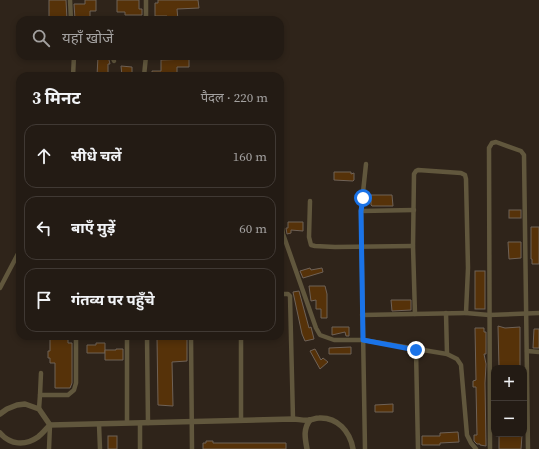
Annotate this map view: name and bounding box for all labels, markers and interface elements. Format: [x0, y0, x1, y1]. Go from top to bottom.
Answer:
search box [16, 16, 284, 60]
icon: search [30, 27, 52, 49]
text: यहाँ खोजें [62, 27, 113, 48]
text: 3 मिनट [32, 86, 81, 110]
text: पैदल · 220 m [201, 89, 268, 106]
icon: ahead [33, 145, 55, 167]
text: सीधे चलें [71, 145, 122, 166]
text: 160 m [233, 148, 267, 165]
route start [354, 189, 372, 207]
icon: left [33, 217, 55, 239]
text: बाएँ मुड़ें [71, 217, 115, 238]
text: 60 m [239, 220, 267, 237]
icon: arrive [33, 289, 55, 311]
text: गंतव्य पर पहुँचे [71, 289, 155, 310]
route end [407, 341, 425, 359]
map controls [491, 365, 527, 437]
button: + [491, 365, 527, 401]
button: − [491, 401, 527, 437]

